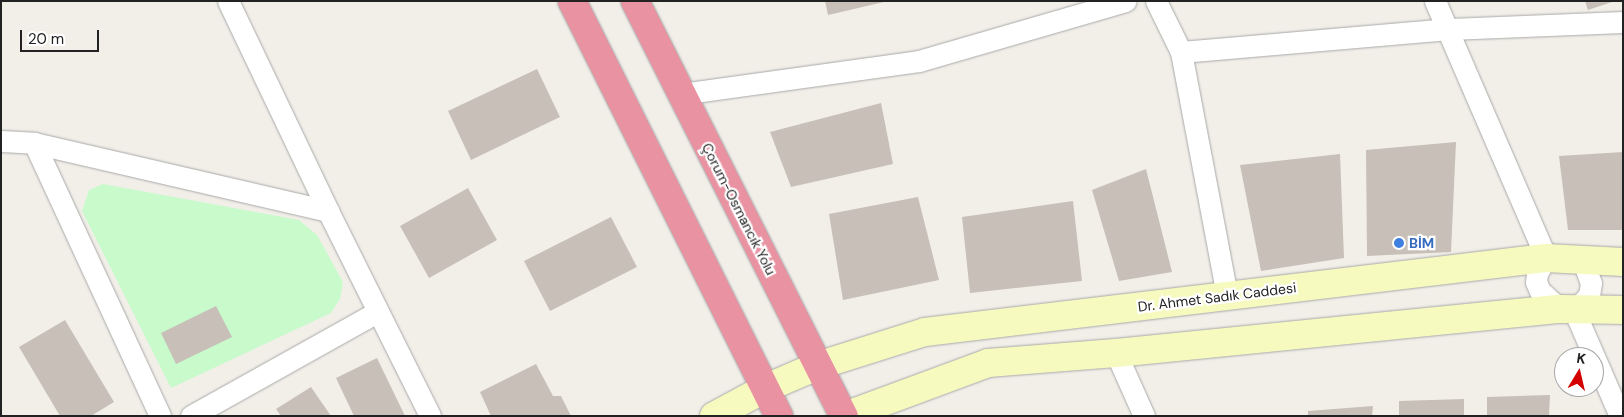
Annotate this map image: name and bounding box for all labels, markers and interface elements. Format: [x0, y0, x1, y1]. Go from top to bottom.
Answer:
scale bar [22, 20, 101, 52]
text: 20 m [28, 29, 64, 49]
street label: Çorum-Osmancık Yolu [698, 140, 780, 278]
place label: BİM [1409, 235, 1434, 251]
marker: BİM [1393, 237, 1405, 249]
street label: Dr. Ahmet Sadık Caddesi [1137, 279, 1297, 315]
north arrow [1554, 347, 1604, 397]
text: K [1575, 349, 1587, 368]

